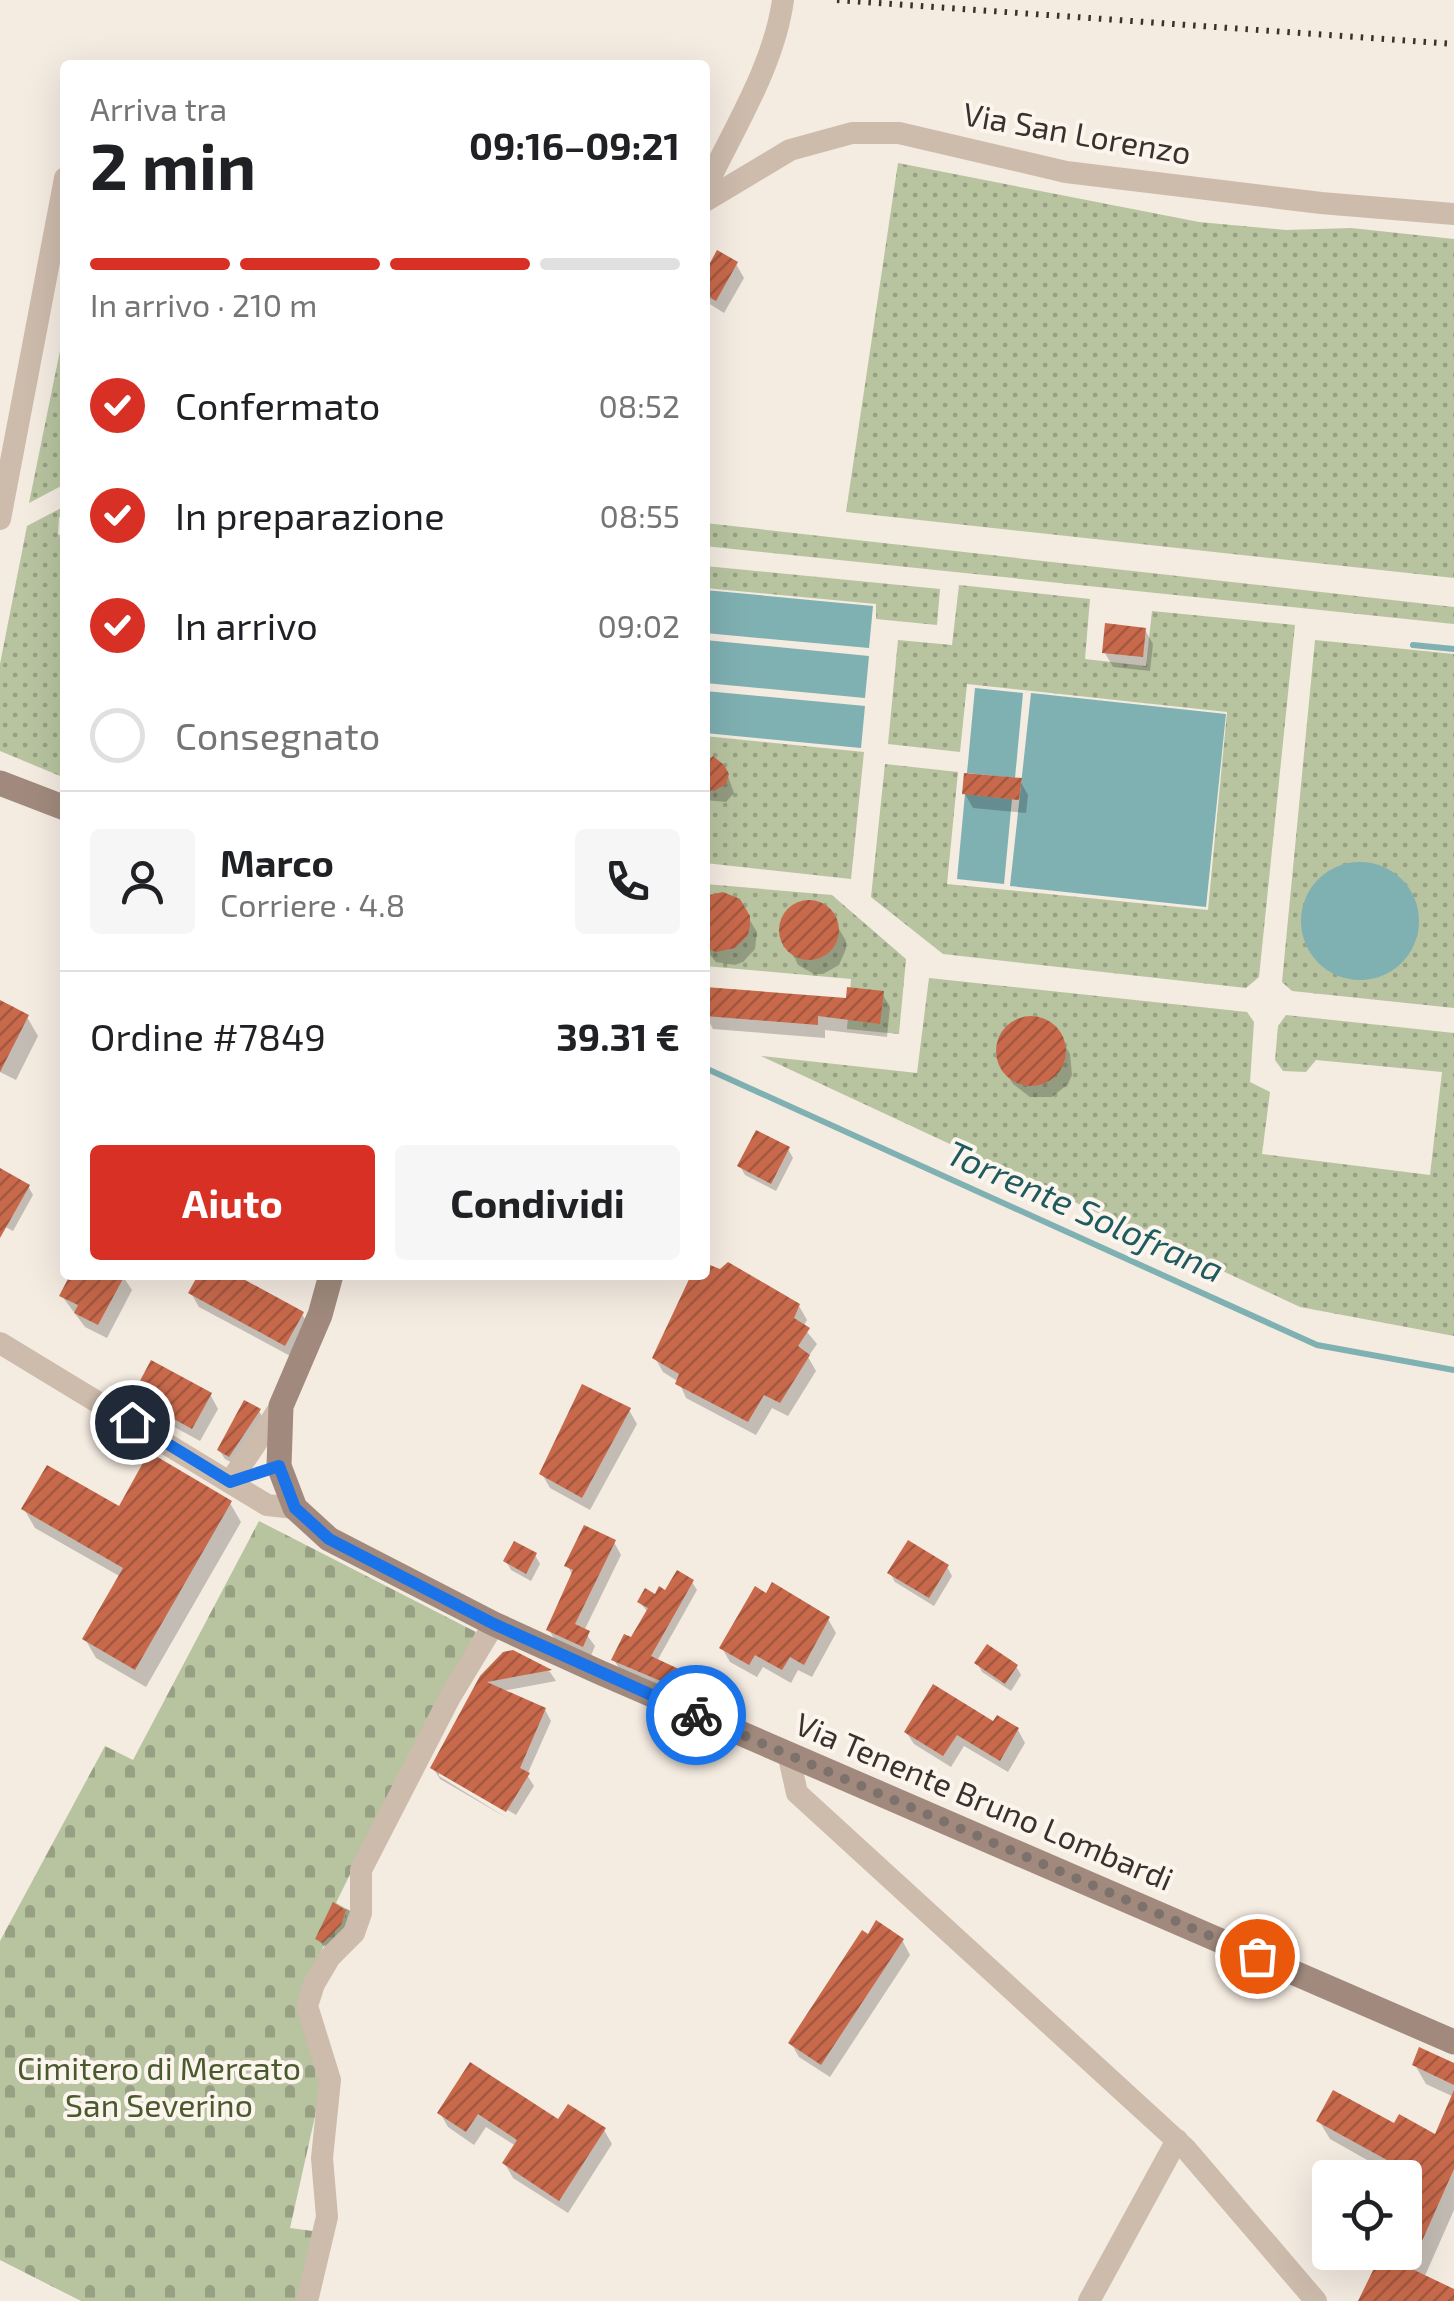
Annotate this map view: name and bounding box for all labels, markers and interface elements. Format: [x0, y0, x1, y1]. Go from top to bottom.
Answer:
text: Arriva tra [90, 89, 227, 127]
street label: Via San Lorenzo [961, 93, 1194, 171]
text: 09:16–09:21 [469, 122, 680, 168]
text: 2 min [90, 125, 256, 203]
text: In arrivo · 210 m [90, 285, 317, 323]
icon: check [90, 378, 145, 433]
text: Confermato [175, 382, 380, 428]
text: 08:52 [599, 386, 680, 424]
icon: check [90, 488, 145, 543]
text: In preparazione [175, 492, 445, 538]
text: 08:55 [599, 496, 680, 534]
icon: check [90, 598, 145, 653]
text: In arrivo [175, 602, 318, 648]
text: 09:02 [598, 606, 680, 644]
text: Consegnato [175, 712, 380, 758]
button: person [90, 829, 195, 934]
button: phone [575, 829, 680, 934]
text: Marco [220, 839, 334, 885]
text: Corriere · 4.8 [220, 885, 405, 923]
text: Ordine #7849 [90, 1013, 326, 1059]
text: 39.31 € [556, 1013, 680, 1059]
water label: Torrente Solofrana [941, 1130, 1231, 1290]
button: Aiuto [90, 1145, 375, 1260]
button: Condividi [395, 1145, 680, 1260]
pin [90, 1380, 175, 1465]
icon: home [105, 1395, 160, 1450]
courier [646, 1665, 746, 1765]
icon: bike [669, 1688, 724, 1743]
street label: Via Tenente Bruno Lombardi [790, 1703, 1179, 1897]
pin [1215, 1914, 1300, 1999]
icon: bag [1230, 1929, 1285, 1984]
park label: Cimitero di Mercato San Severino [17, 2048, 301, 2123]
map controls [1312, 2160, 1422, 2270]
button: locate [1312, 2160, 1422, 2270]

